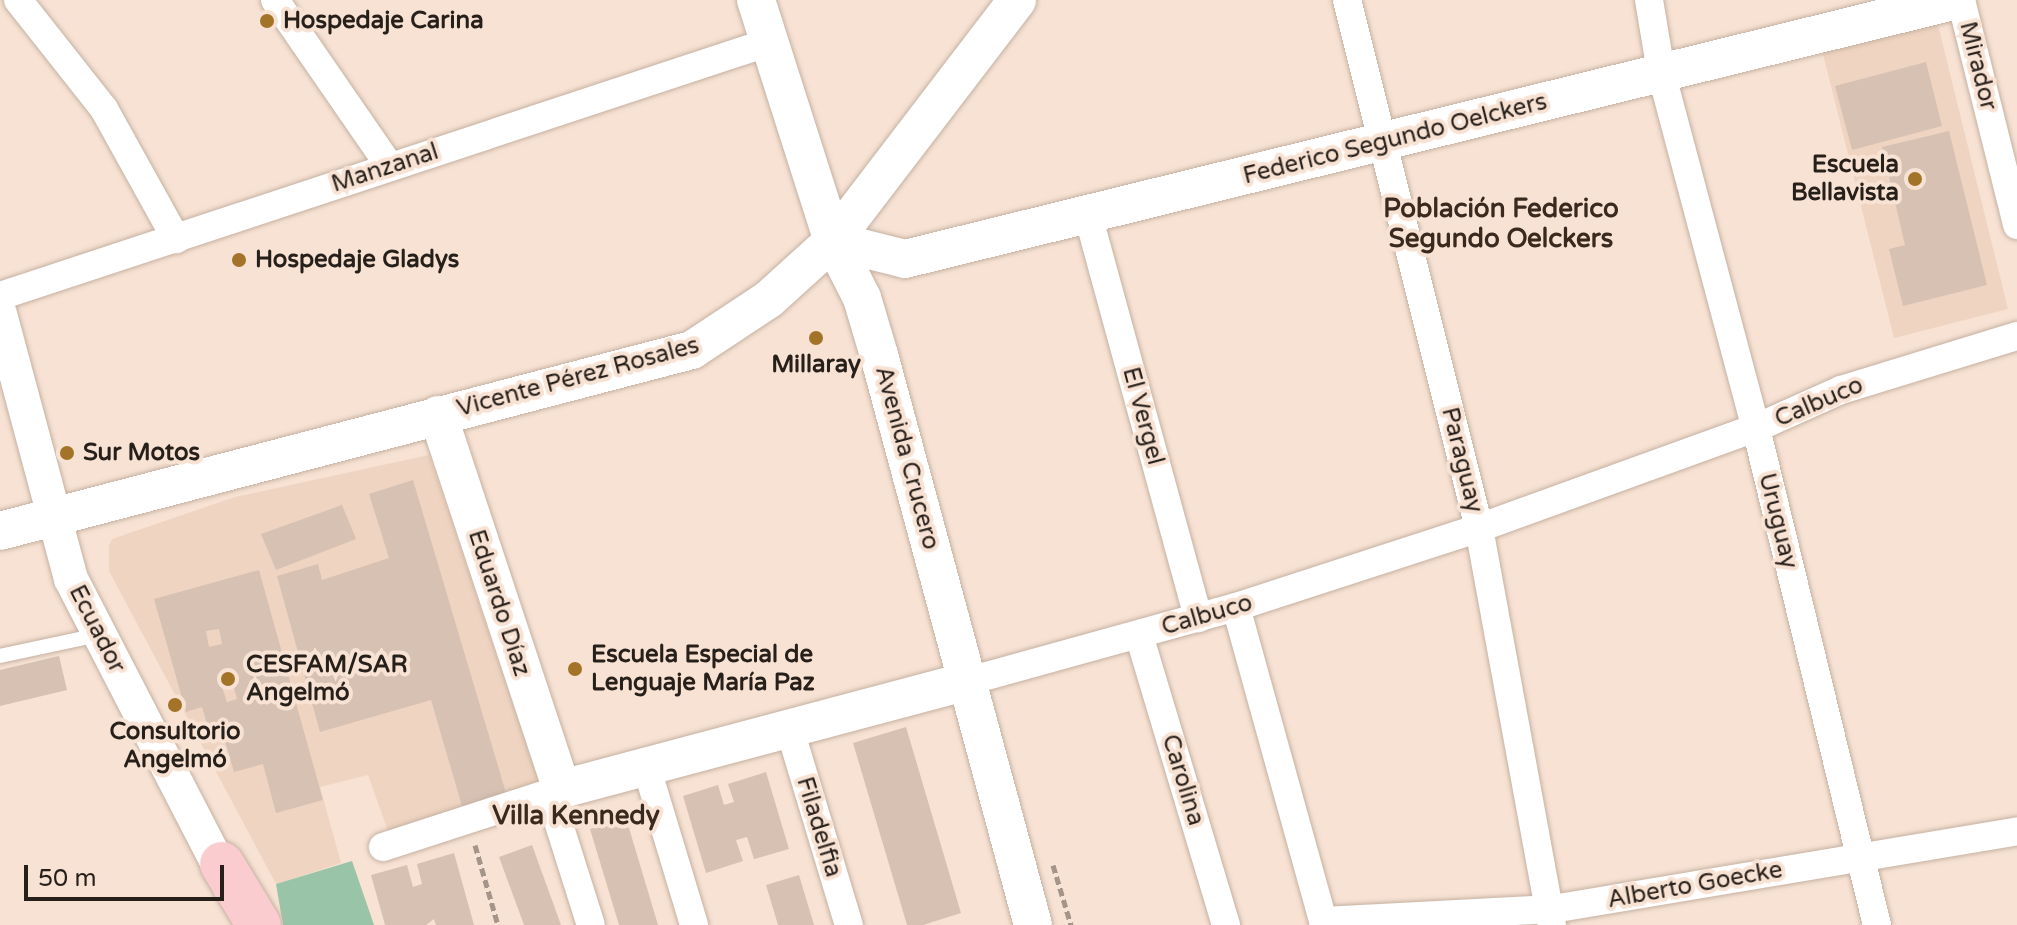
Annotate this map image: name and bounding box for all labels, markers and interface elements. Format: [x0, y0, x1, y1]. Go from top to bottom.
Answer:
place label: Hospedaje Carina [283, 7, 484, 35]
marker: Hospedaje Carina [258, 12, 276, 30]
street label: Mirador [1953, 19, 2003, 113]
street label: Federico Segundo Oelckers [1240, 87, 1550, 191]
street label: Manzanal [328, 137, 442, 199]
place label: Escuela Bellavista [1791, 151, 1899, 207]
marker: Escuela Bellavista [1906, 170, 1924, 188]
district label: Población Federico Segundo Oelckers [1383, 193, 1619, 254]
place label: Hospedaje Gladys [255, 246, 459, 274]
marker: Hospedaje Gladys [230, 251, 248, 269]
marker: Millaray [807, 329, 825, 347]
street label: Vicente Pérez Rosales [454, 331, 702, 423]
place label: Millaray [771, 351, 861, 379]
street label: Avenida Crucero [869, 363, 945, 553]
street label: El Vergel [1116, 364, 1170, 468]
street label: Calbuco [1770, 371, 1868, 433]
street label: Paraguay [1435, 404, 1489, 516]
place label: Sur Motos [83, 439, 200, 467]
marker: Sur Motos [58, 444, 76, 462]
street label: Uruguay [1752, 470, 1804, 572]
street label: Eduardo Díaz [462, 526, 536, 680]
street label: Ecuador [63, 580, 131, 678]
street label: Calbuco [1158, 588, 1256, 642]
place label: Escuela Especial de Lenguaje María Paz [591, 641, 815, 697]
place label: CESFAM/SAR Angelmó [246, 651, 408, 707]
marker: Escuela Especial de Lenguaje María Paz [566, 660, 584, 678]
marker: CESFAM/SAR Angelmó [217, 668, 239, 690]
marker: Consultorio Angelmó [166, 696, 184, 714]
place label: Consultorio Angelmó [110, 718, 240, 774]
street label: Carolina [1156, 731, 1210, 829]
street label: Filadelfia [790, 773, 848, 881]
district label: Villa Kennedy [492, 800, 660, 832]
scale bar [28, 849, 228, 899]
street label: Alberto Goecke [1605, 855, 1785, 915]
text: 50 m [38, 864, 96, 893]

